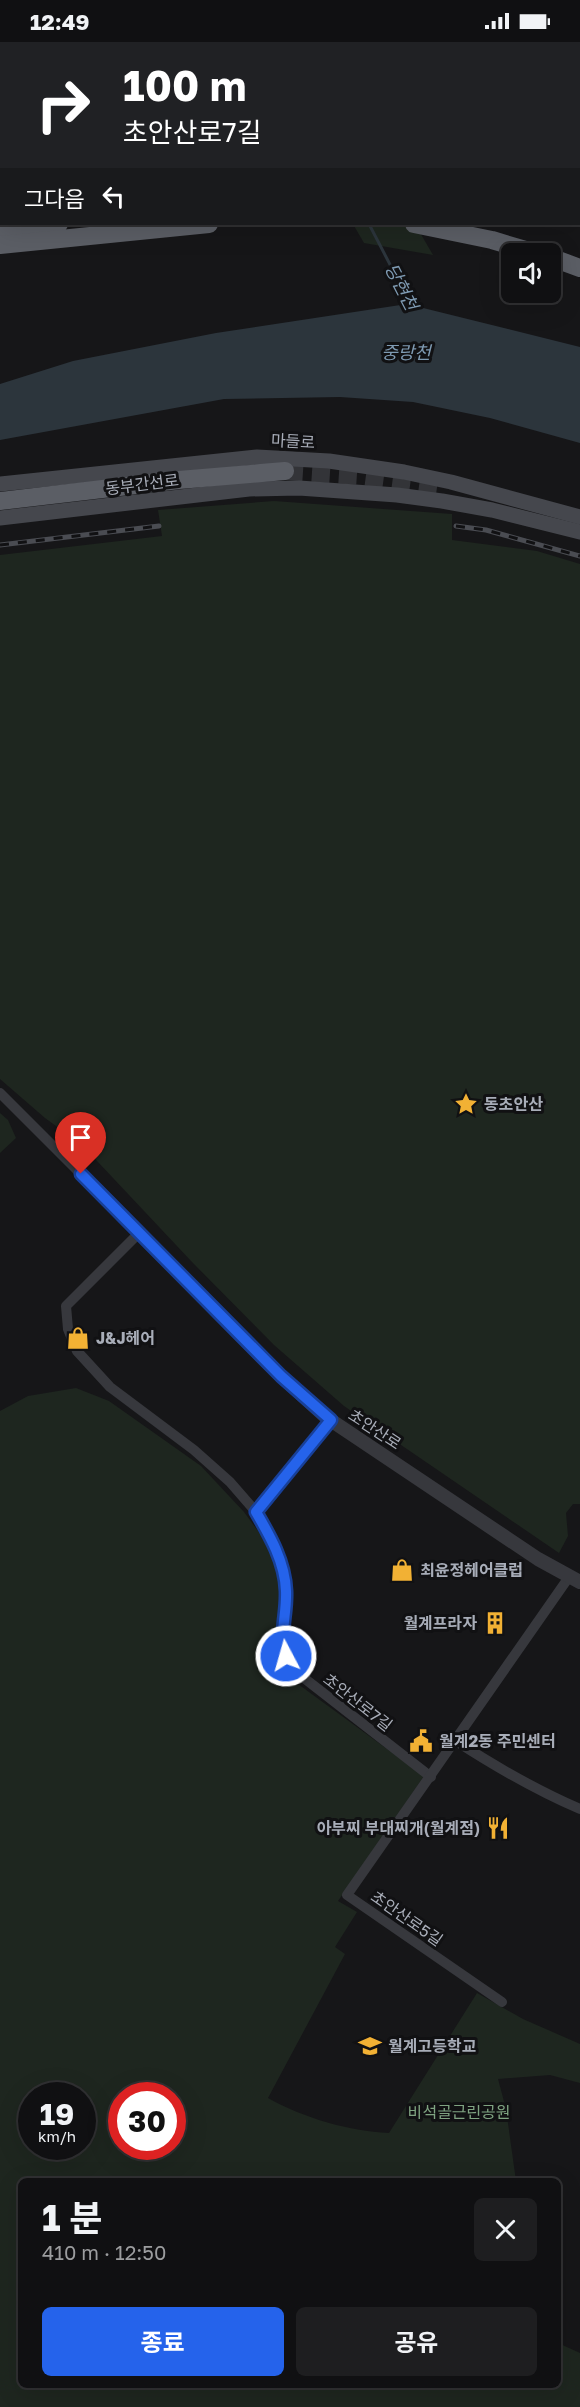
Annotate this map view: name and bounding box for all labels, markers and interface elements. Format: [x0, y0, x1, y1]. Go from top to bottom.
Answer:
text: 12:49 [30, 8, 90, 35]
text: 100 m [123, 60, 246, 110]
icon: right [24, 66, 102, 144]
text: 초안산로7길 [123, 116, 262, 148]
icon: left [97, 180, 130, 213]
text: 그다음 [24, 185, 85, 212]
map controls [501, 243, 561, 303]
button: sound [501, 243, 561, 303]
water label: 당현천 [381, 259, 424, 316]
water label: 중랑천 [381, 341, 433, 363]
street label: 마들로 [270, 430, 316, 452]
street label: 동부간선로 [104, 470, 180, 498]
place icon: 동초안산 [453, 1091, 479, 1117]
place label: 동초안산 [484, 1094, 543, 1114]
pin [55, 1112, 106, 1174]
icon: arrive [64, 1121, 97, 1154]
shop icon: J&J헤어 [65, 1325, 91, 1351]
place label: J&J헤어 [96, 1328, 155, 1348]
street label: 초안산로 [345, 1405, 405, 1454]
shop icon: 최윤정헤어클럽 [389, 1557, 415, 1583]
place label: 최윤정헤어클럽 [420, 1560, 523, 1580]
building icon: 월계프라자 [482, 1610, 508, 1636]
place label: 월계프라자 [403, 1613, 477, 1633]
position arrow [254, 1624, 318, 1688]
street label: 초안산로7길 [319, 1669, 397, 1735]
public building icon: 월계2동 주민센터 [408, 1728, 434, 1754]
place label: 월계2동 주민센터 [439, 1731, 556, 1751]
restaurant icon: 아부찌 부대찌개(월계점) [485, 1815, 511, 1841]
place label: 아부찌 부대찌개(월계점) [317, 1818, 480, 1838]
street label: 초안산로5길 [367, 1886, 447, 1950]
school or university icon: 월계고등학교 [357, 2033, 383, 2059]
place label: 월계고등학교 [388, 2036, 477, 2056]
speed limit sign: 30 [108, 2082, 186, 2160]
text: 19 [40, 2096, 74, 2132]
park label: 비석골근린공원 [407, 2102, 511, 2122]
text: km/h [38, 2127, 76, 2145]
text: 1 분 [42, 2196, 103, 2239]
button: close [474, 2198, 537, 2261]
text: 410 m · 12:50 [42, 2240, 166, 2264]
button: 종료 [42, 2307, 284, 2376]
button: 공유 [296, 2307, 537, 2376]

